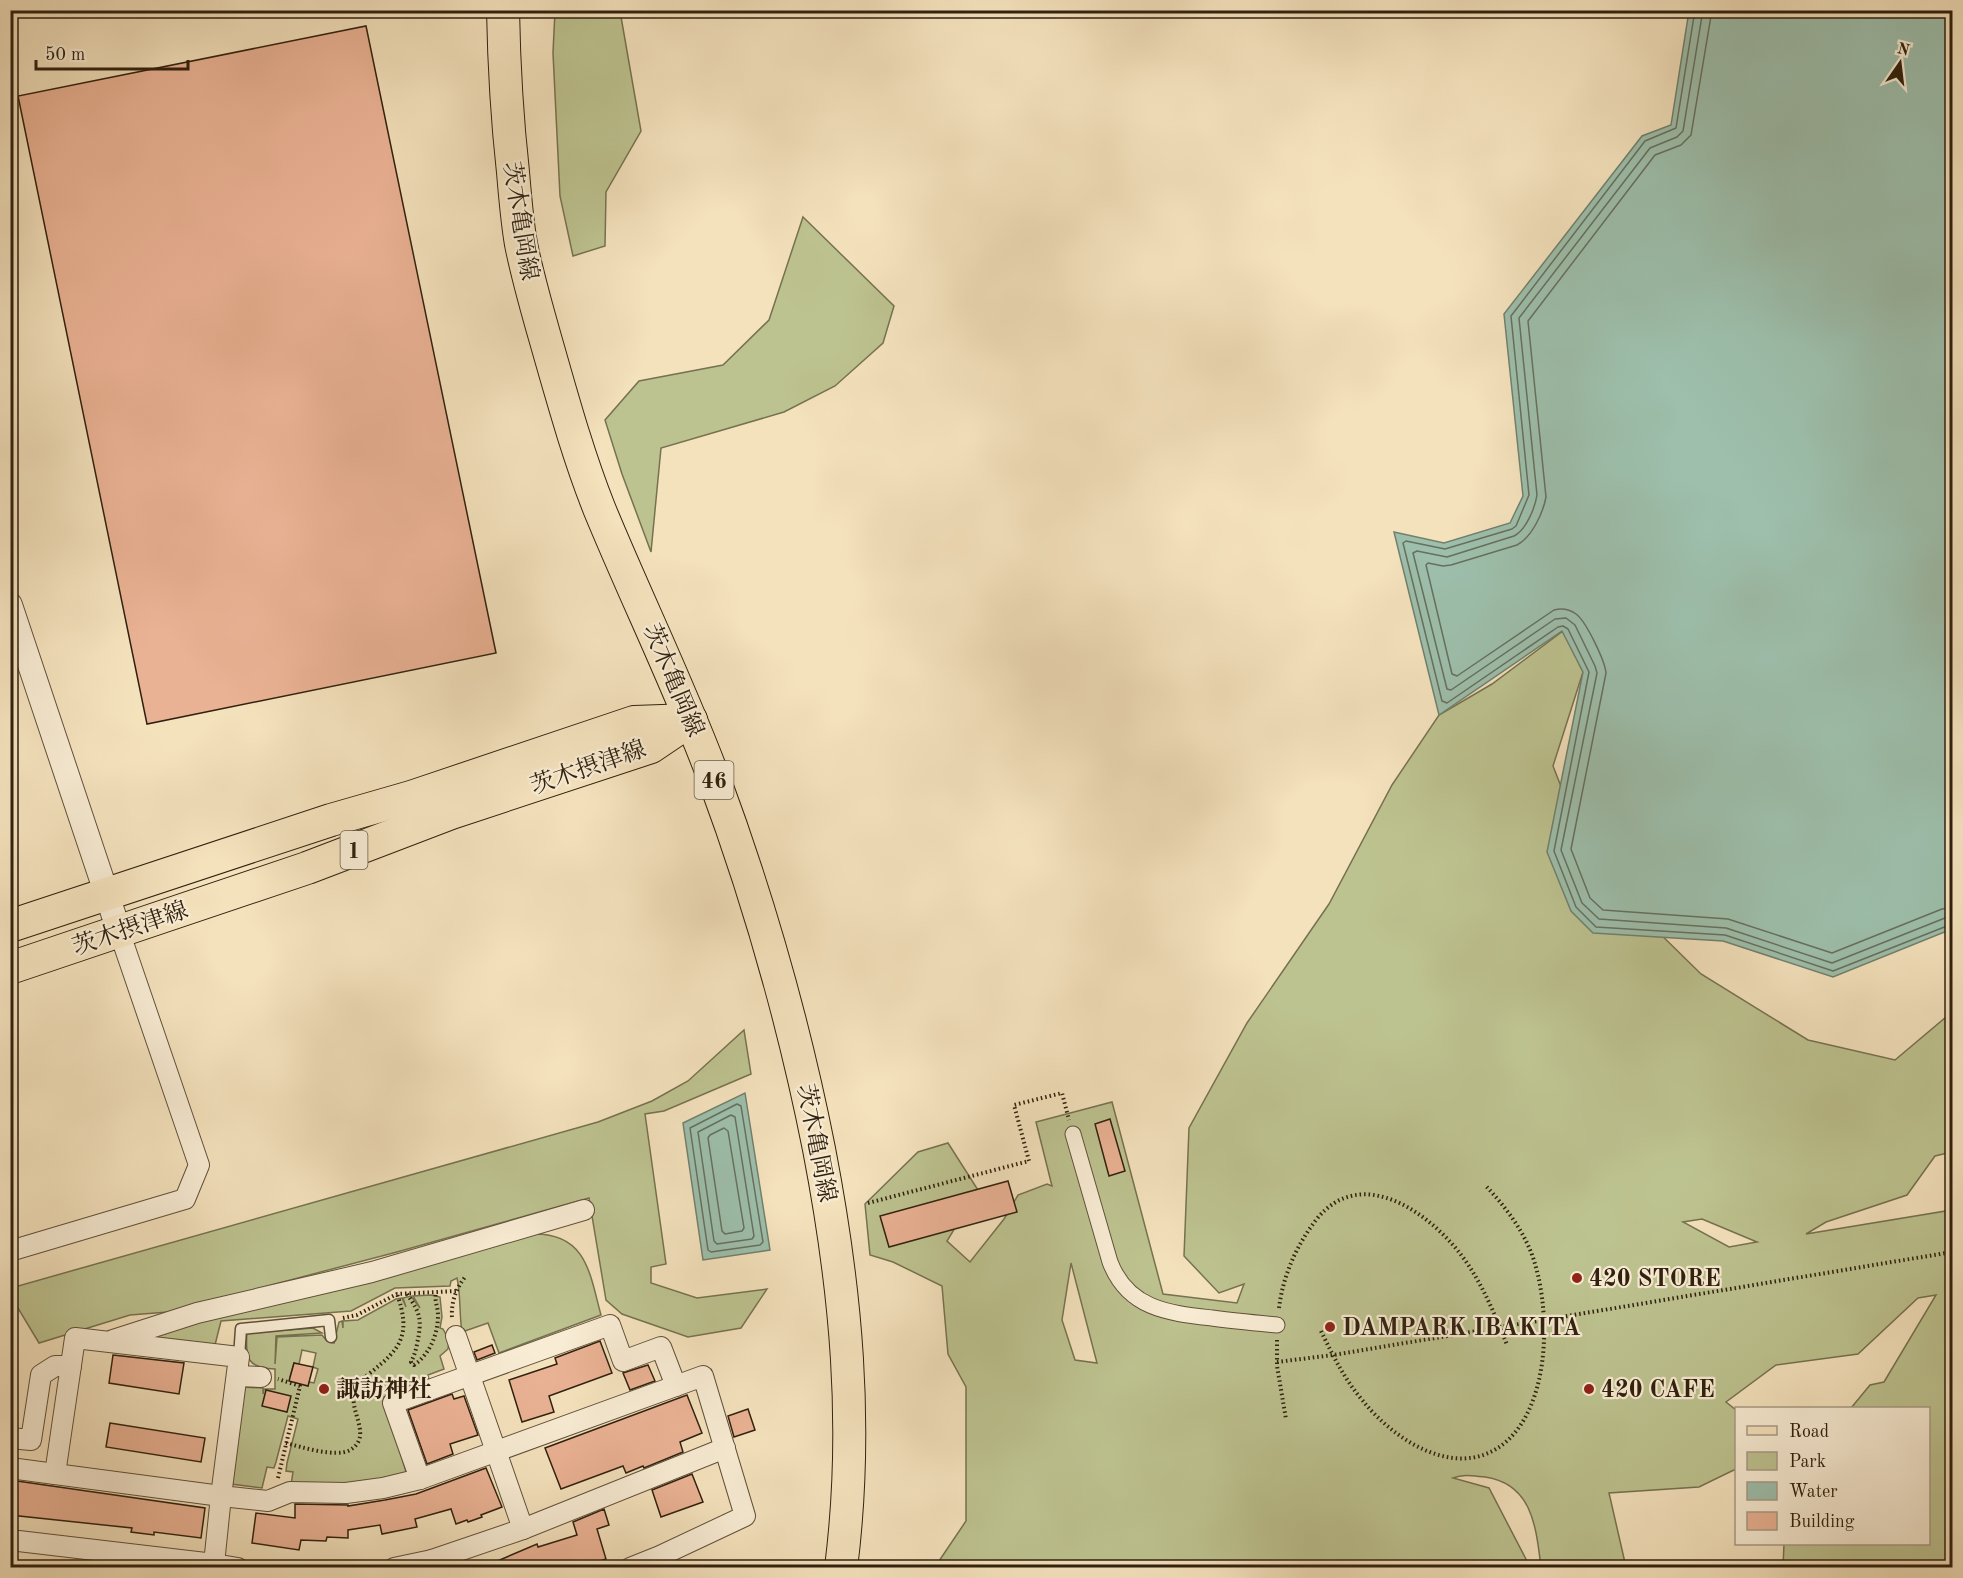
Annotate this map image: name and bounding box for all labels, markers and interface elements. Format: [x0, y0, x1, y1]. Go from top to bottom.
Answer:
scale bar [36, 33, 188, 71]
north arrow [1870, 33, 1930, 93]
text: N [1895, 41, 1912, 60]
text: 50 m [45, 46, 85, 64]
street label: 茨木亀岡線 [498, 160, 543, 282]
street label: 茨木亀岡線 [638, 620, 709, 741]
street label: 茨木摂津線 [527, 735, 649, 800]
road number: 46 [694, 761, 734, 799]
road number: 1 [340, 831, 368, 869]
street label: 茨木摂津線 [69, 896, 191, 961]
street label: 茨木亀岡線 [792, 1082, 841, 1205]
place label: 420 STORE [1589, 1268, 1721, 1292]
marker: 420 STORE [1570, 1271, 1584, 1285]
place label: DAMPARK IBAKITA [1342, 1317, 1581, 1341]
marker: DAMPARK IBAKITA [1323, 1320, 1337, 1334]
place label: 諏訪神社 [336, 1376, 432, 1403]
place label: 420 CAFE [1601, 1379, 1715, 1403]
marker: 諏訪神社 [317, 1382, 331, 1396]
marker: 420 CAFE [1582, 1382, 1596, 1396]
legend [1735, 1407, 1930, 1545]
text: Road [1789, 1423, 1829, 1441]
text: Park [1789, 1453, 1826, 1471]
text: Water [1789, 1483, 1838, 1501]
text: Building [1789, 1513, 1855, 1531]

